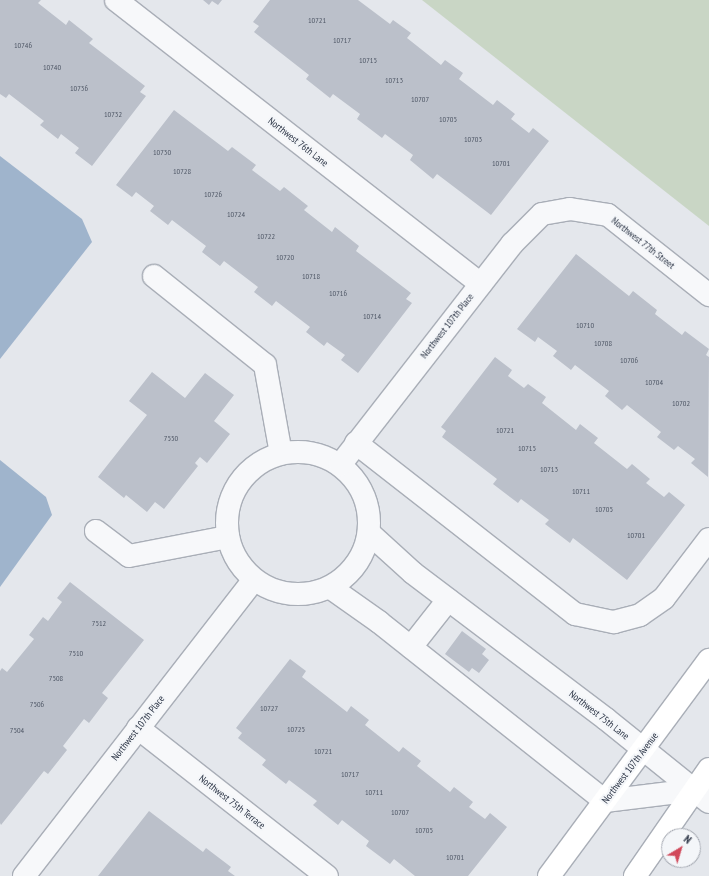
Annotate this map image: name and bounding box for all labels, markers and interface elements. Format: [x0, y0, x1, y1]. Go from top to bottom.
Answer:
house number: 10721 [308, 16, 326, 26]
house number: 10717 [333, 36, 351, 46]
house number: 10746 [14, 41, 32, 51]
house number: 10715 [359, 56, 377, 66]
house number: 10740 [43, 63, 61, 73]
house number: 10713 [385, 76, 403, 86]
house number: 10736 [70, 84, 88, 94]
house number: 10707 [411, 95, 429, 105]
house number: 10732 [104, 110, 122, 120]
street label: Northwest 76th Lane [266, 115, 330, 169]
house number: 10705 [439, 115, 457, 125]
house number: 10703 [464, 135, 482, 145]
house number: 10730 [153, 148, 171, 158]
house number: 10701 [492, 159, 510, 169]
house number: 10728 [173, 167, 191, 177]
house number: 10726 [204, 190, 222, 200]
house number: 10724 [227, 210, 245, 220]
street label: Northwest 77th Street [609, 215, 677, 271]
house number: 10722 [257, 232, 275, 242]
house number: 10720 [276, 253, 294, 263]
house number: 10718 [302, 272, 320, 282]
house number: 10716 [329, 289, 347, 299]
street label: Northwest 107th Place [418, 291, 476, 361]
house number: 10714 [363, 312, 381, 322]
house number: 10710 [576, 321, 594, 331]
house number: 10708 [594, 339, 612, 349]
house number: 10706 [620, 356, 638, 366]
house number: 10704 [645, 378, 663, 388]
house number: 10702 [672, 399, 690, 409]
house number: 10721 [496, 426, 514, 436]
house number: 7550 [164, 434, 178, 444]
house number: 10715 [518, 444, 536, 454]
house number: 10713 [540, 465, 558, 475]
house number: 10711 [572, 487, 590, 497]
house number: 10705 [595, 505, 613, 515]
house number: 10701 [627, 531, 645, 541]
house number: 7512 [92, 619, 106, 629]
house number: 7510 [69, 649, 83, 659]
house number: 7508 [49, 674, 63, 684]
street label: Northwest 75th Lane [567, 688, 631, 742]
street label: Northwest 107th Place [109, 693, 167, 763]
house number: 7506 [30, 700, 44, 710]
house number: 10727 [260, 704, 278, 714]
house number: 10725 [287, 725, 305, 735]
house number: 7504 [10, 726, 24, 736]
street label: Northwest 107th Avenue [599, 730, 661, 806]
house number: 10721 [314, 747, 332, 757]
house number: 10717 [341, 770, 359, 780]
street label: Northwest 75th Terrace [196, 772, 268, 832]
house number: 10711 [365, 788, 383, 798]
house number: 10707 [391, 808, 409, 818]
house number: 10705 [415, 826, 433, 836]
north arrow [661, 828, 701, 868]
text: N [681, 832, 694, 847]
house number: 10701 [446, 853, 464, 863]

